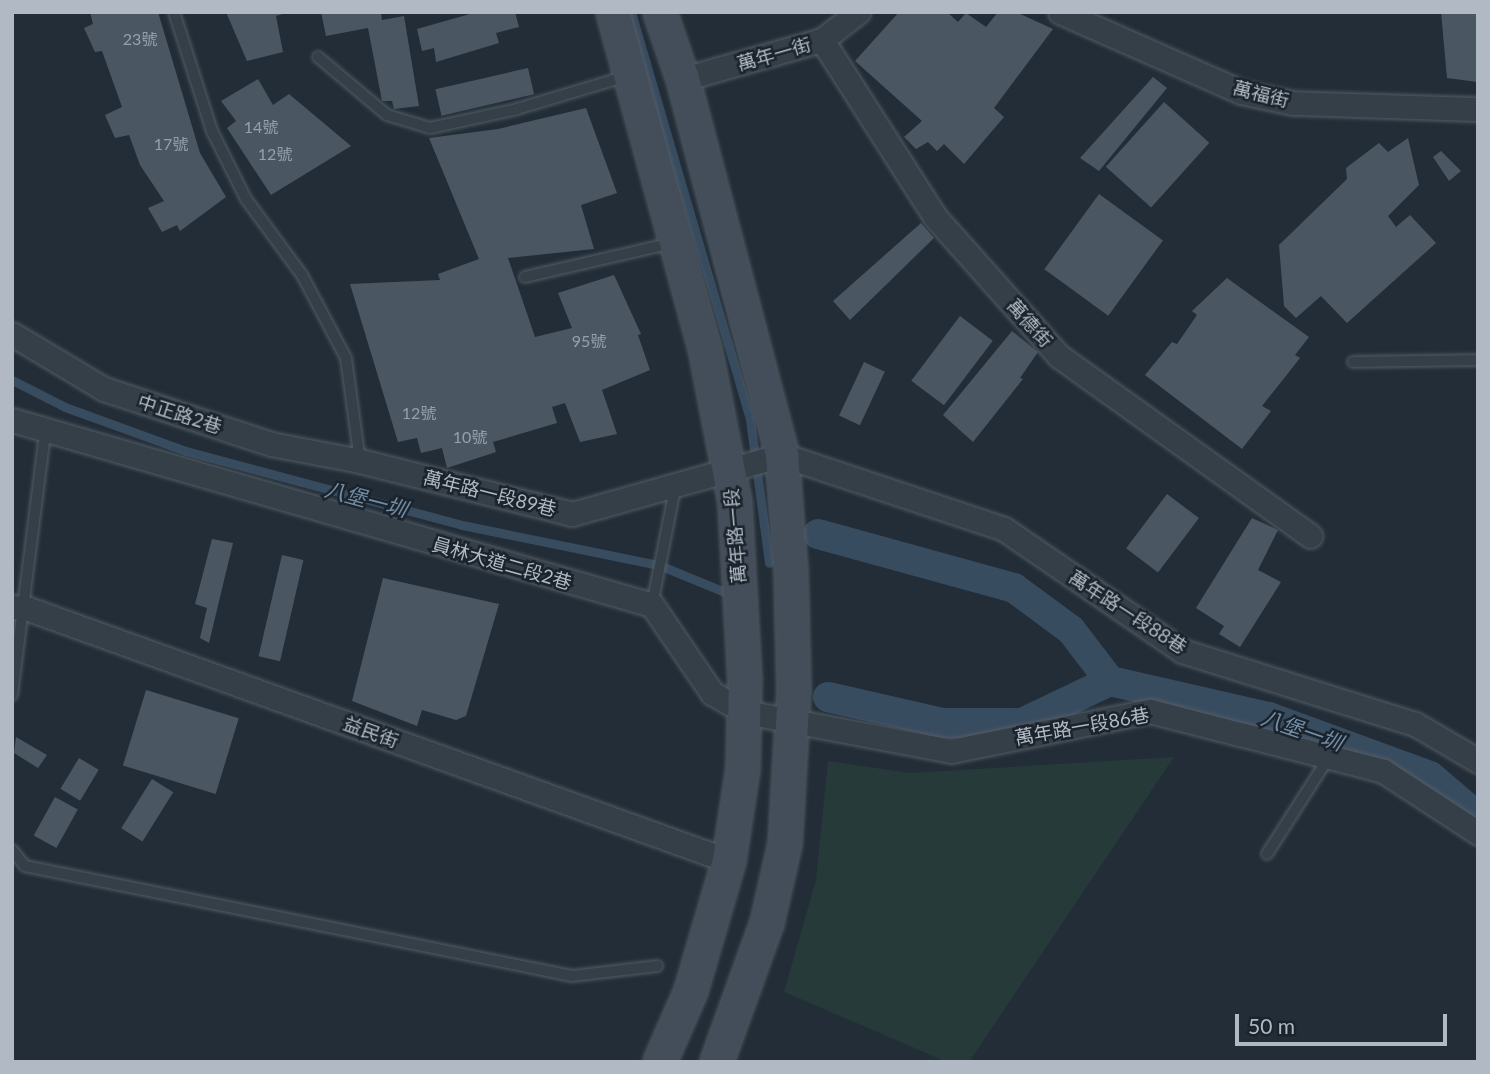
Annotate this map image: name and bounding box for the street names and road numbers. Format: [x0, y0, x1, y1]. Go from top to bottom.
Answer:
street label: 萬年一街 [734, 33, 814, 75]
street label: 萬福街 [1231, 76, 1291, 112]
street label: 萬德街 [1002, 294, 1058, 352]
street label: 中正路2巷 [135, 390, 225, 438]
street label: 萬年路一段89巷 [421, 465, 559, 521]
street label: 萬年路一段 [720, 488, 750, 584]
street label: 員林大道二段2巷 [430, 532, 574, 594]
street label: 萬年路一段88巷 [1065, 565, 1191, 659]
street label: 萬年路一段86巷 [1013, 703, 1151, 749]
street label: 益民街 [340, 712, 402, 752]

